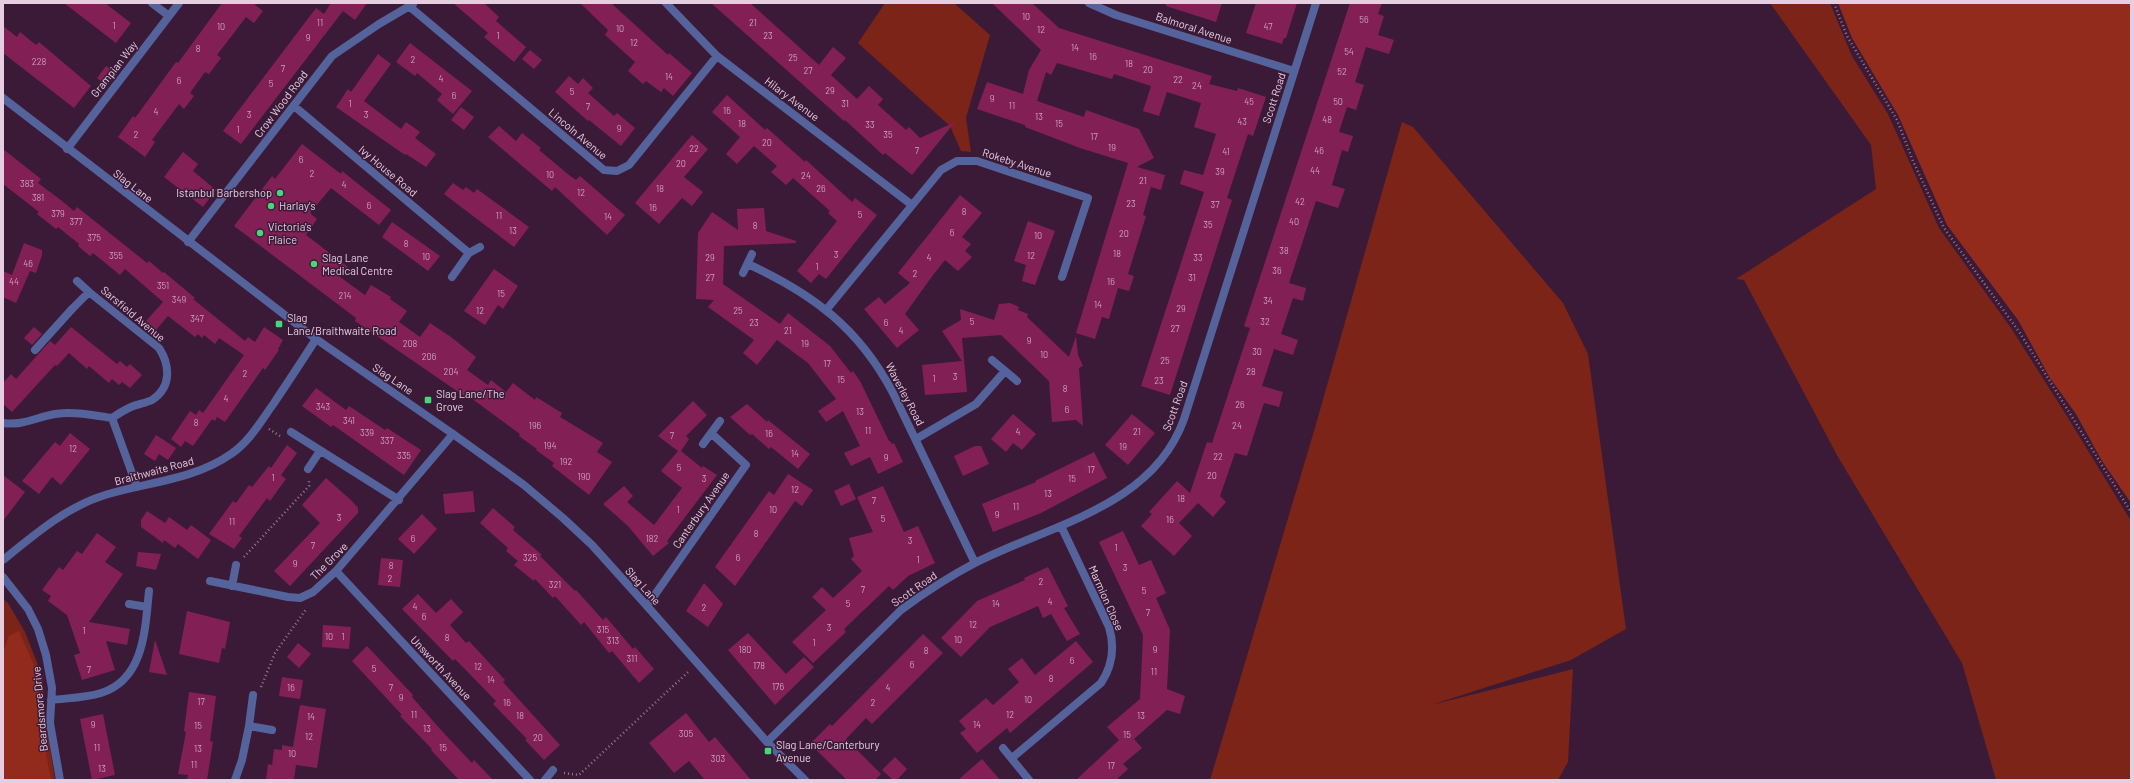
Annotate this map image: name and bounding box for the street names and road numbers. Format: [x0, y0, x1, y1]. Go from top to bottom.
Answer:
street label: Balmoral Avenue [1154, 9, 1234, 46]
street label: Grampian Way [88, 38, 140, 99]
street label: Crow Wood Road [251, 68, 310, 140]
street label: Scott Road [1259, 71, 1288, 125]
street label: Hilary Avenue [763, 74, 822, 123]
street label: Lincoln Avenue [546, 105, 610, 162]
street label: Ivy House Road [357, 142, 420, 199]
street label: Rokeby Avenue [981, 145, 1054, 180]
street label: Slag Lane [111, 166, 156, 205]
street label: Sarsfield Avenue [99, 283, 168, 344]
street label: Slag Lane [370, 360, 416, 397]
street label: Waverley Road [883, 360, 927, 427]
street label: Scott Road [1159, 379, 1190, 433]
street label: Braithwaite Road [113, 454, 195, 487]
street label: Canterbury Avenue [669, 469, 732, 550]
street label: The Grove [307, 539, 350, 582]
street label: Marmion Close [1086, 563, 1127, 632]
street label: Slag Lane [623, 564, 664, 607]
street label: Scott Road [888, 568, 939, 609]
street label: Unsworth Avenue [408, 633, 475, 703]
street label: Beardsmore Drive [29, 666, 50, 752]

